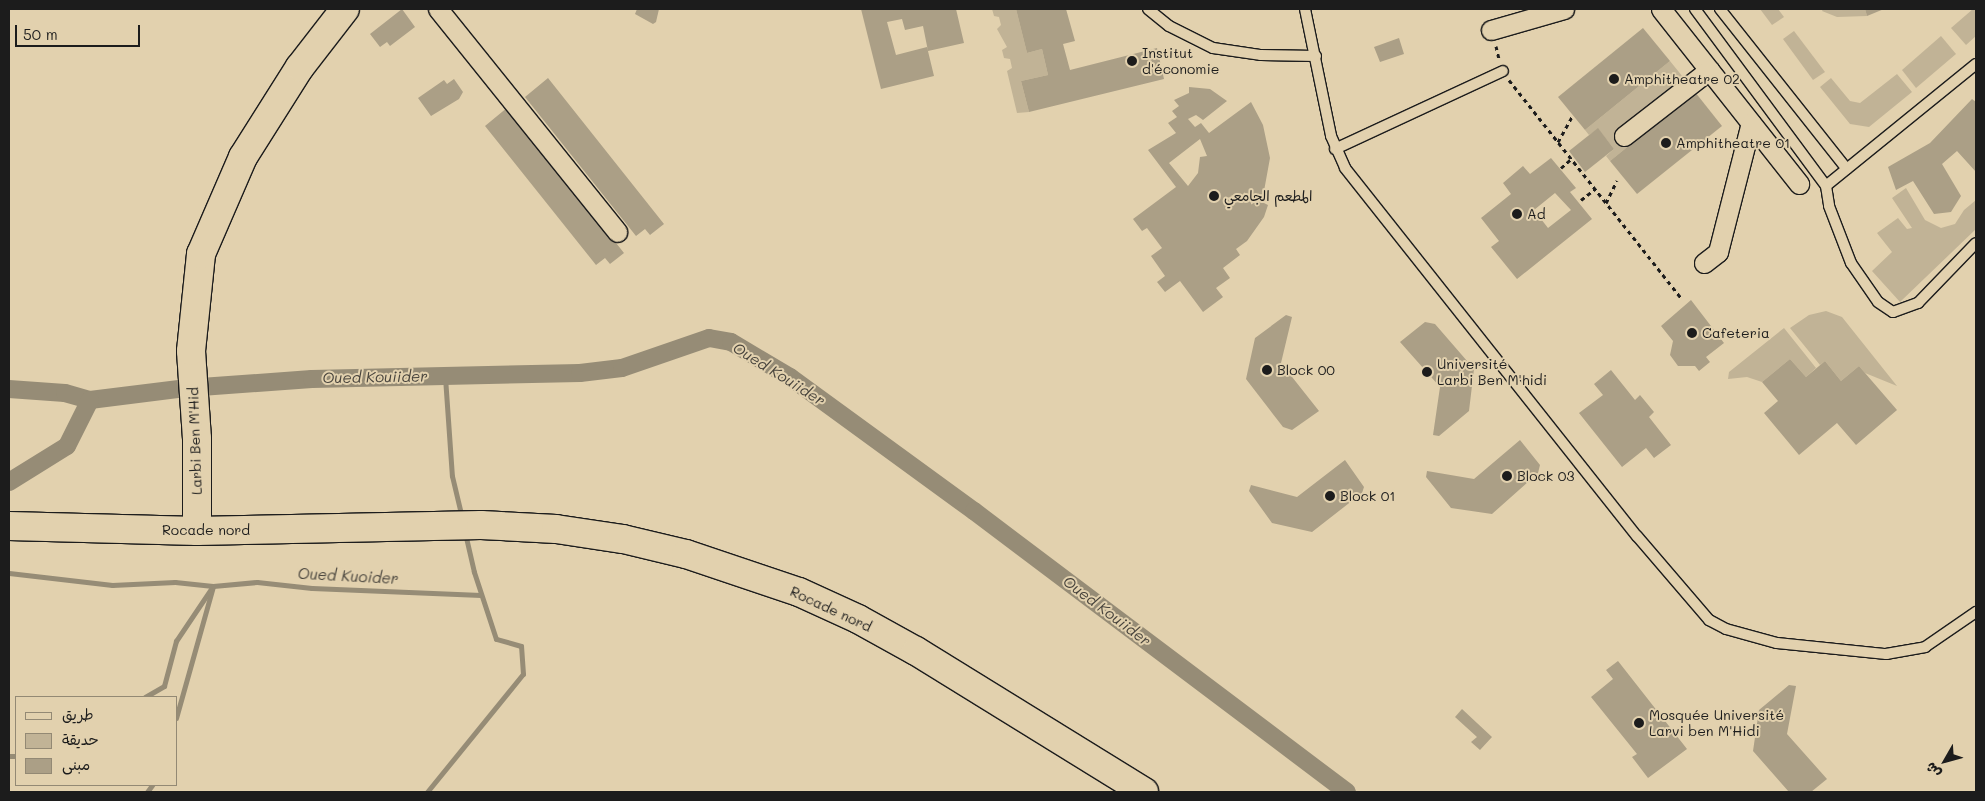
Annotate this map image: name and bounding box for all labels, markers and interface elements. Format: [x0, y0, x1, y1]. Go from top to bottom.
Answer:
scale bar [18, 15, 142, 47]
text: 50 m [23, 24, 58, 44]
place label: Institut d'économie [1142, 45, 1219, 78]
marker: Institut d'économie [1126, 55, 1138, 67]
place label: Amphitheatre 02 [1624, 71, 1740, 87]
marker: Amphitheatre 02 [1608, 73, 1620, 85]
place label: Amphitheatre 01 [1676, 135, 1790, 151]
marker: Amphitheatre 01 [1660, 137, 1672, 149]
place label: المطعم الجامعي [1224, 188, 1312, 204]
marker: المطعم الجامعي [1208, 190, 1220, 202]
place label: Ad [1527, 206, 1546, 222]
marker: Ad [1511, 208, 1523, 220]
place label: Cafeteria [1702, 325, 1770, 341]
marker: Cafeteria [1686, 327, 1698, 339]
water label: Oued Kouiider [730, 338, 828, 410]
place label: Université Larbi Ben M'hidi [1437, 356, 1547, 388]
place label: Block 00 [1277, 362, 1335, 378]
marker: Block 00 [1261, 364, 1273, 376]
marker: Université Larbi Ben M'hidi [1421, 366, 1433, 378]
water label: Oued Kouiider [322, 367, 428, 387]
street label: Larbi Ben M'Hid [185, 387, 205, 495]
place label: Block 03 [1517, 468, 1574, 484]
marker: Block 03 [1501, 470, 1513, 482]
place label: Block 01 [1340, 488, 1396, 504]
marker: Block 01 [1324, 490, 1336, 502]
street label: Rocade nord [162, 522, 250, 538]
water label: Oued Kuoider [297, 564, 399, 588]
water label: Oued Kouiider [1059, 572, 1155, 650]
street label: Rocade nord [787, 583, 875, 635]
legend [15, 696, 178, 786]
text: طريق [62, 704, 94, 724]
place label: Mosquée Université Larvi ben M'Hidi [1649, 707, 1784, 740]
marker: Mosquée Université Larvi ben M'Hidi [1633, 717, 1645, 729]
text: حديقة [62, 729, 99, 749]
north arrow [1920, 736, 1970, 786]
text: مبنى [62, 754, 90, 774]
text: ش [1921, 759, 1945, 782]

